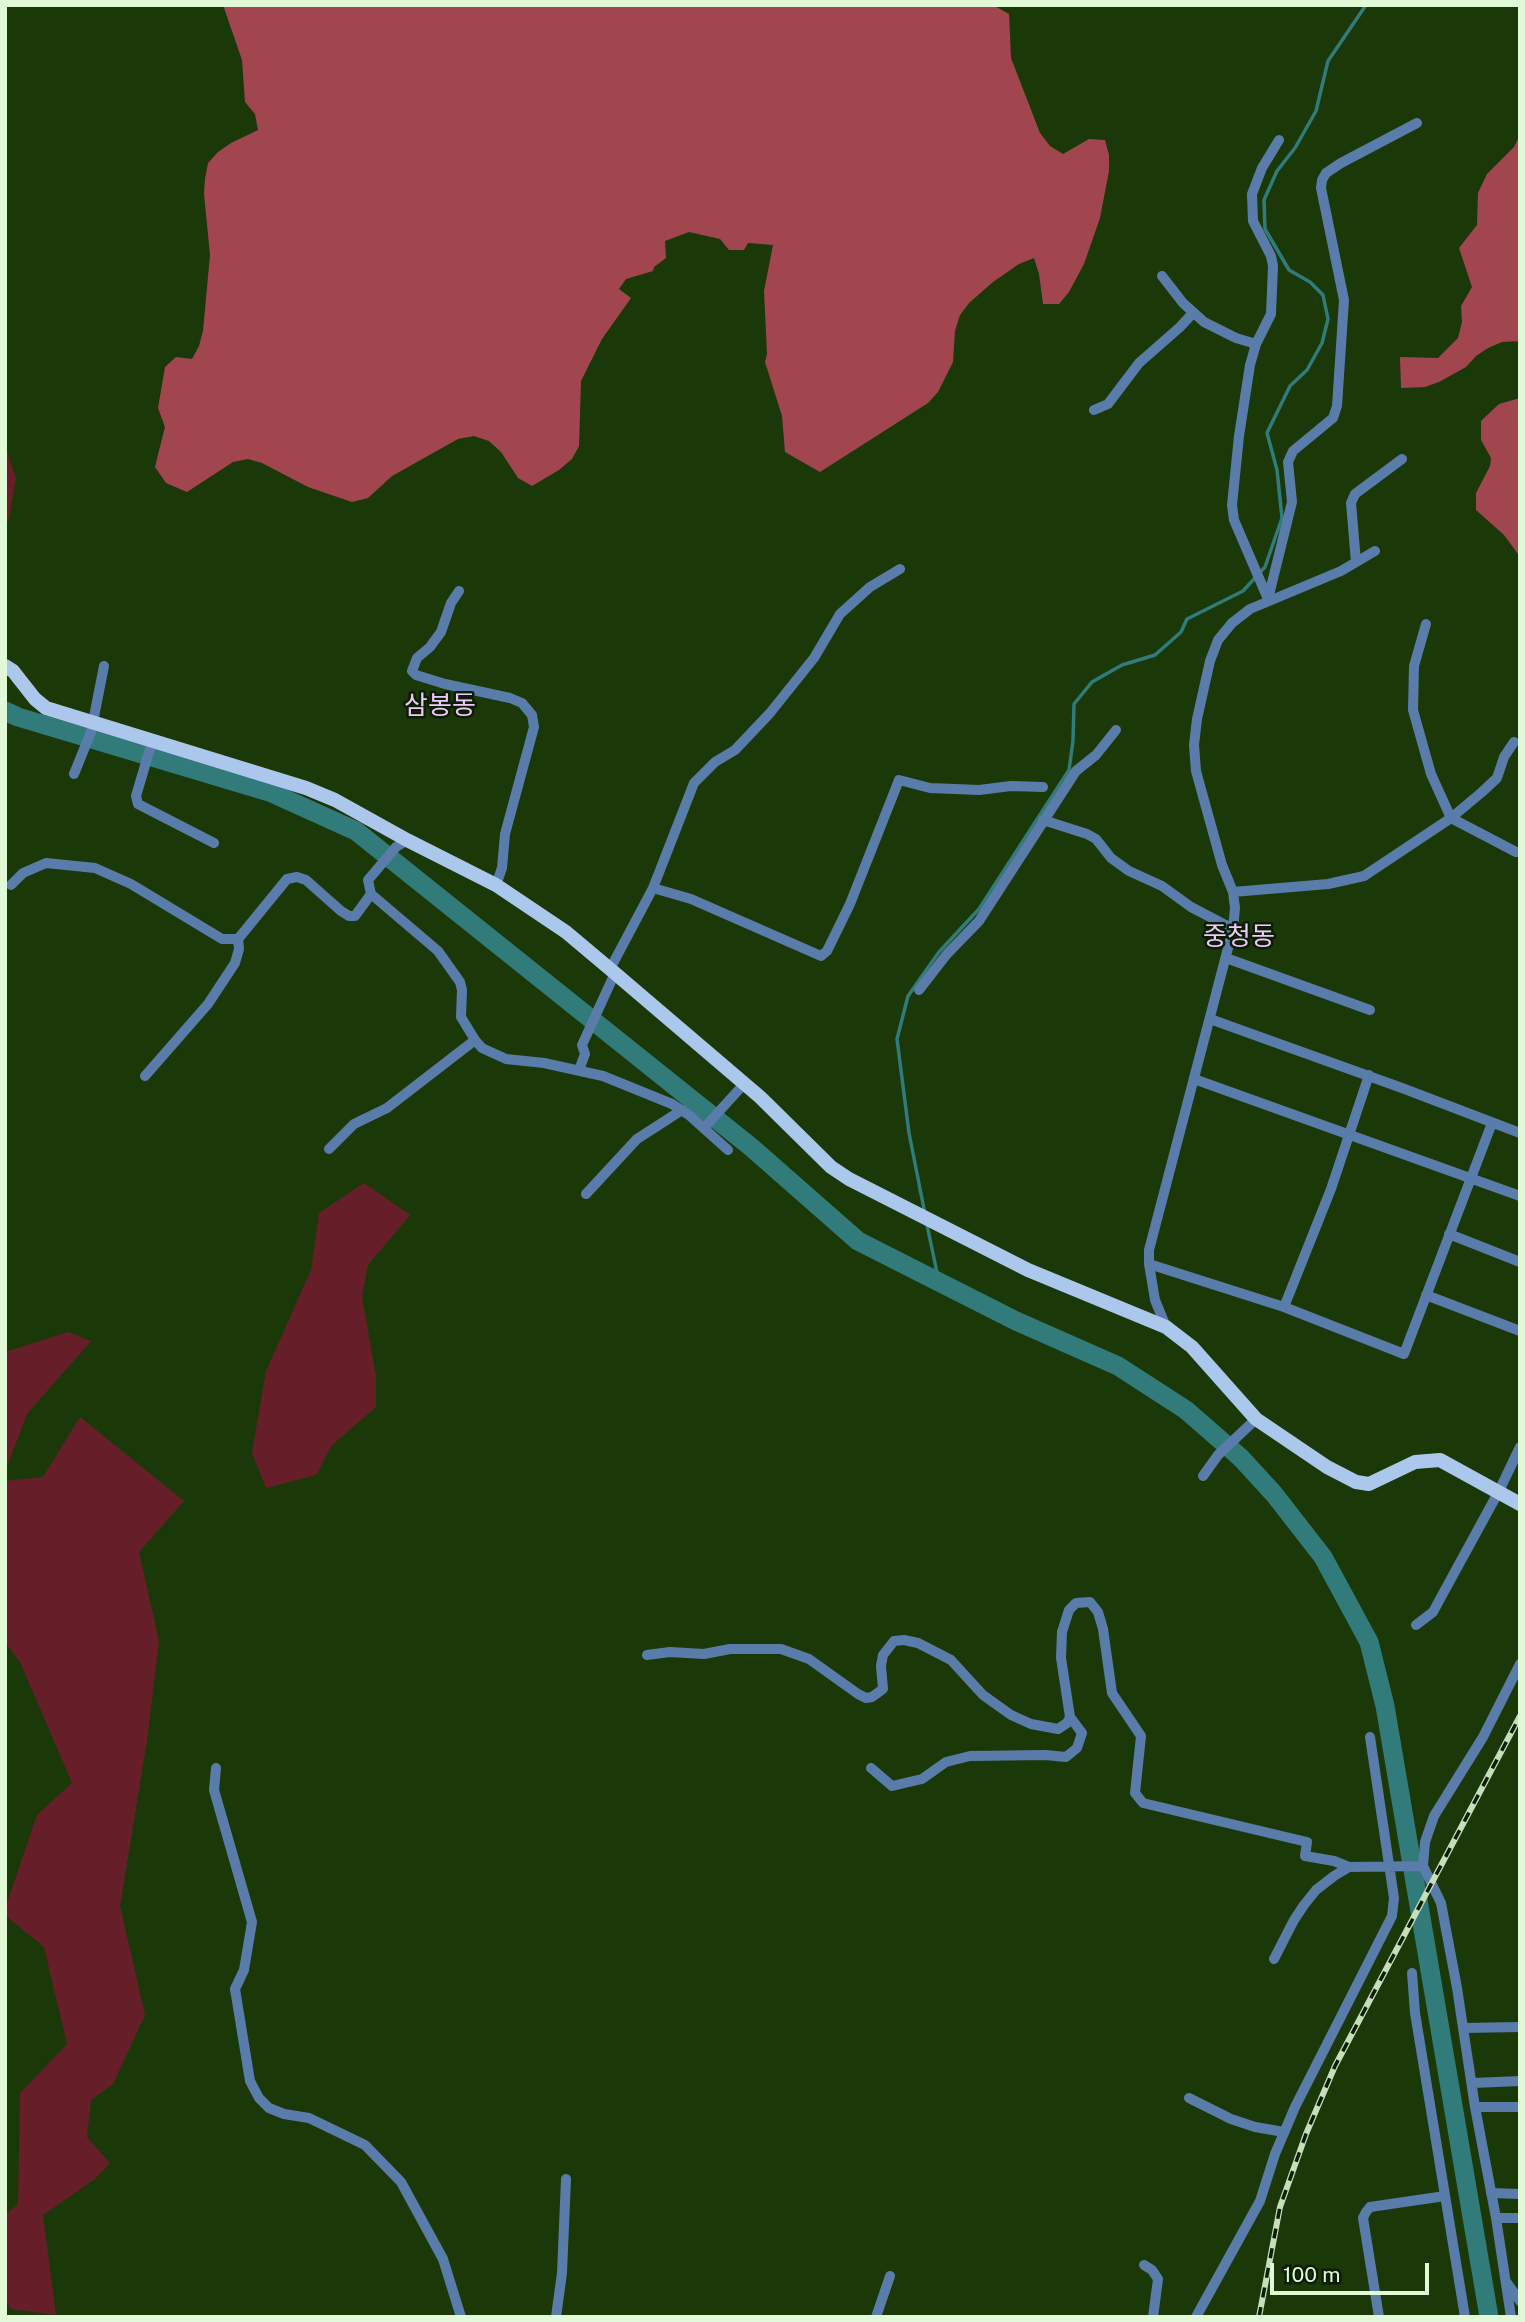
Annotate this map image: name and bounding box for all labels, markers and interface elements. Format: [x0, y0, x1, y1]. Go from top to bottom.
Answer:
district label: 삼봉동 [404, 690, 476, 722]
district label: 중청동 [1203, 921, 1275, 953]
scale bar [1273, 2248, 1432, 2292]
text: 100 m [1283, 2262, 1340, 2287]

